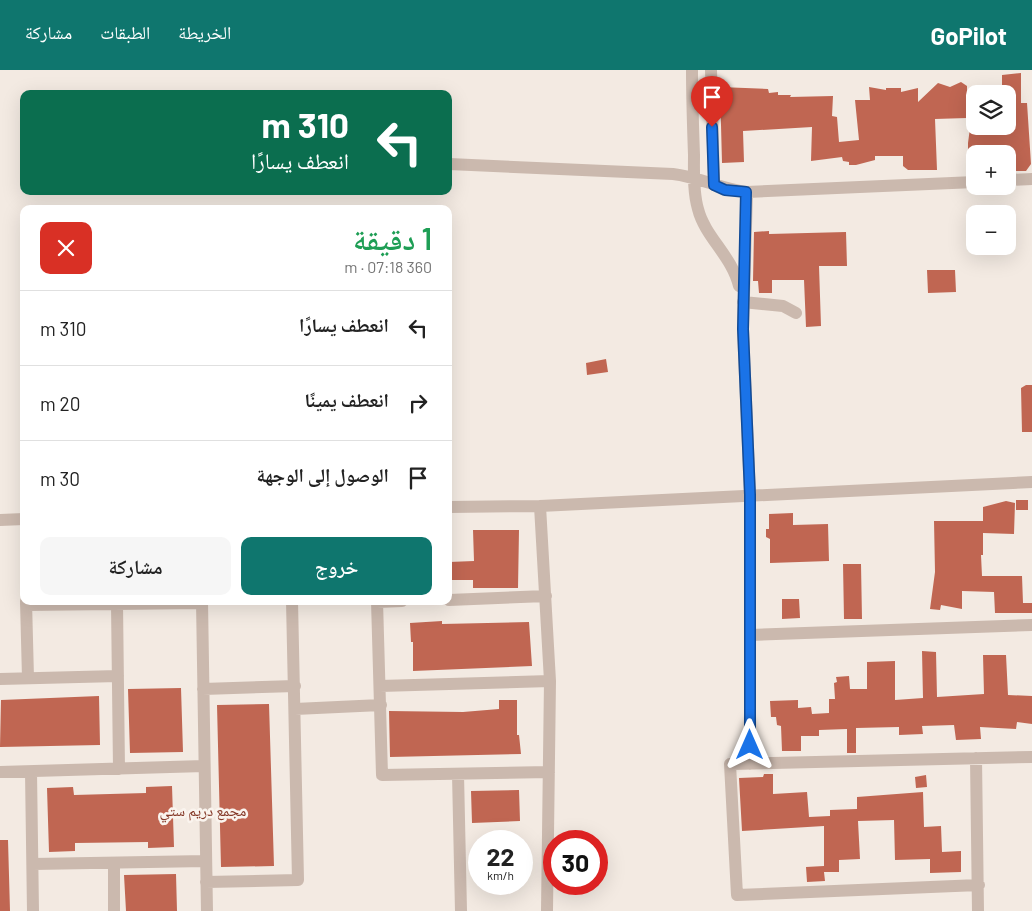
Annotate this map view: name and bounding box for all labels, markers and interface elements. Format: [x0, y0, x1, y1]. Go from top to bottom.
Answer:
text: مشاركة [25, 21, 72, 43]
text: الطبقات [100, 21, 150, 43]
text: الخريطة [178, 21, 231, 43]
text: GoPilot [931, 21, 1007, 50]
pin [691, 76, 733, 127]
icon: arrive [698, 83, 726, 111]
map controls [966, 85, 1016, 255]
button: layers [966, 85, 1016, 135]
text: 310 m [262, 103, 349, 145]
icon: left [367, 110, 432, 175]
button: + [966, 145, 1016, 195]
text: انعطف يسارًا [251, 147, 349, 173]
button: − [966, 205, 1016, 255]
text: 1 دقيقة [353, 220, 432, 256]
button: close [40, 222, 92, 274]
text: 360 m · 07:18 [344, 257, 432, 276]
text: انعطف يسارًا [299, 313, 389, 336]
icon: left [404, 314, 432, 342]
text: 310 m [40, 317, 87, 340]
text: انعطف يمينًا [305, 388, 389, 411]
icon: right [404, 389, 432, 417]
text: 20 m [40, 392, 80, 415]
text: الوصول إلى الوجهة [256, 463, 389, 486]
icon: arrive [404, 464, 432, 492]
text: 30 m [40, 467, 80, 490]
button: مشاركة [40, 537, 231, 595]
button: خروج [241, 537, 432, 595]
position arrow [723, 718, 775, 770]
district label: مجمع دريم ستي [160, 801, 247, 823]
speed limit sign: 30 [543, 830, 608, 895]
text: 22 [486, 841, 515, 871]
text: km/h [487, 868, 514, 882]

